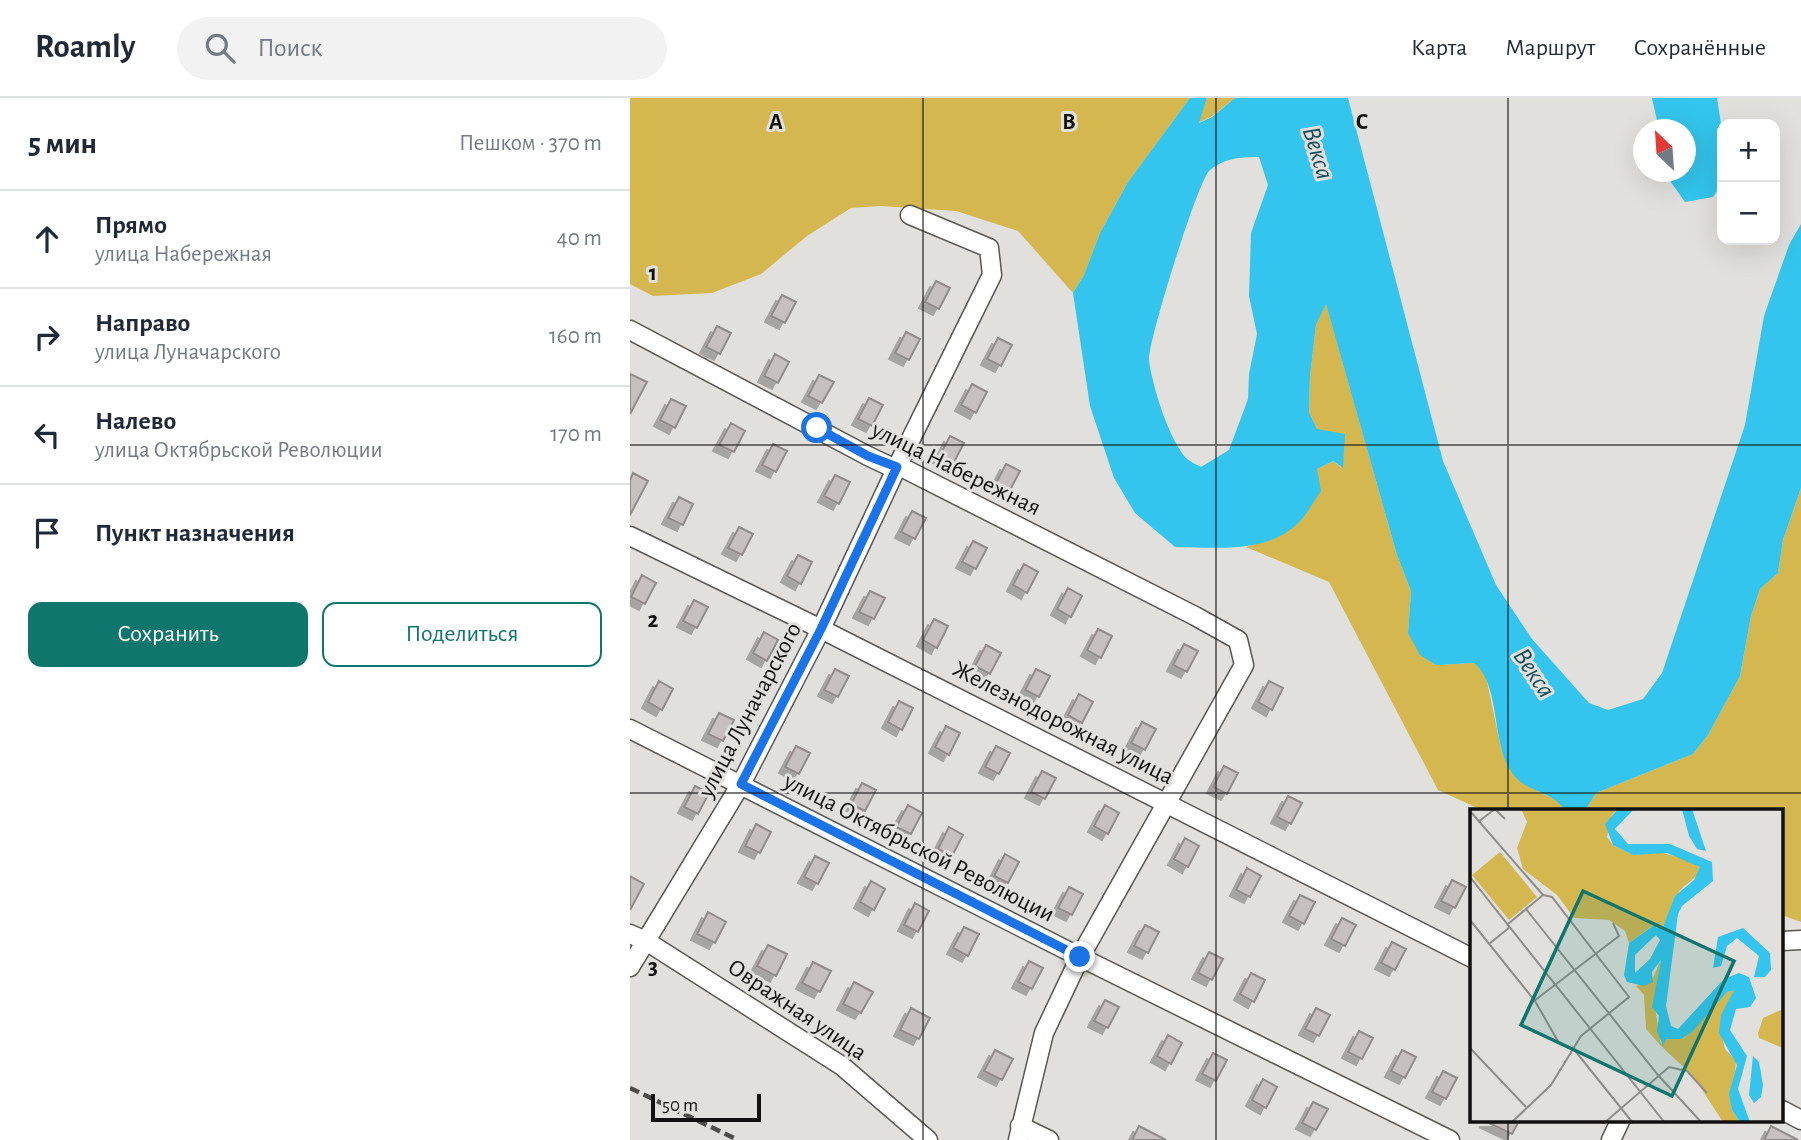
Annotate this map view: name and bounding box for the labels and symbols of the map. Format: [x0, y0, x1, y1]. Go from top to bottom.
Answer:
text: A [769, 111, 783, 134]
text: B [1062, 111, 1076, 134]
text: C [1356, 111, 1368, 134]
north arrow [1633, 119, 1696, 182]
water label: Векса [1298, 124, 1338, 182]
text: 1 [649, 262, 657, 285]
route start [801, 412, 832, 443]
street label: улица Набережная [867, 417, 1044, 520]
text: 2 [648, 609, 659, 632]
street label: улица Луначарского [693, 619, 806, 802]
water label: Векса [1508, 644, 1560, 702]
street label: Железнодорожная улица [949, 657, 1177, 789]
street label: улица Октябрьской Революции [779, 769, 1058, 927]
inset map [1470, 809, 1784, 1122]
route end [1064, 941, 1095, 972]
street label: Овражная улица [723, 955, 871, 1065]
text: 3 [648, 956, 658, 979]
scale bar [651, 1091, 761, 1123]

